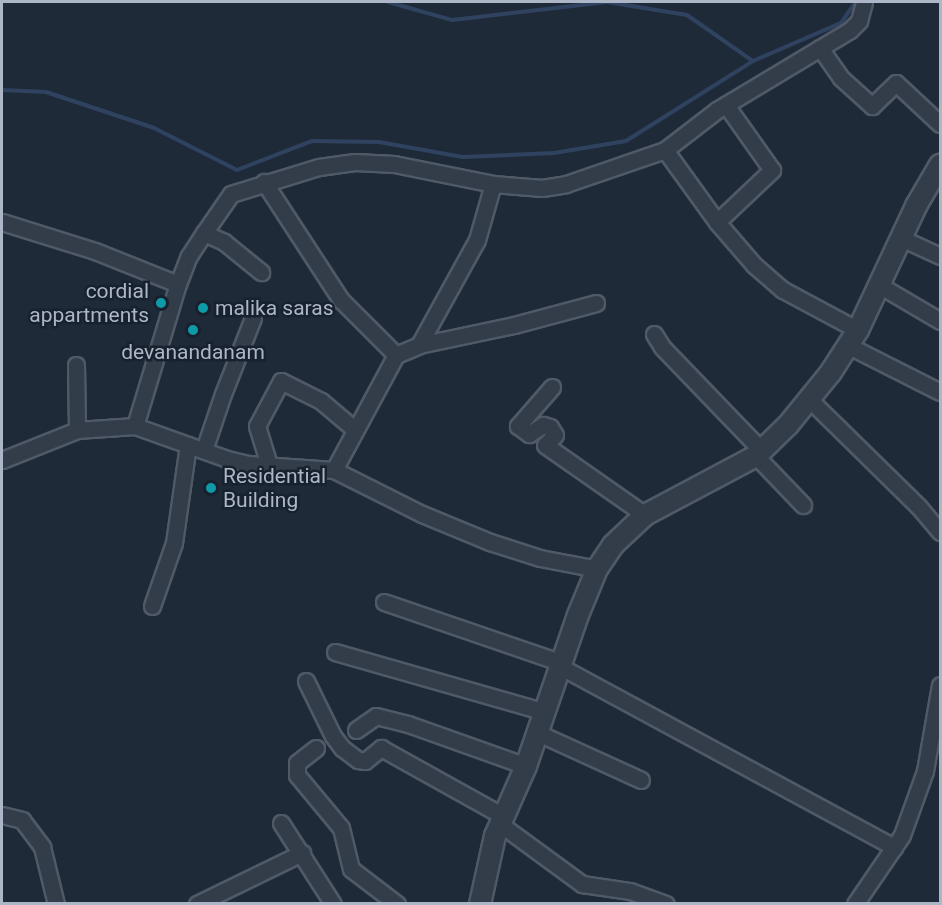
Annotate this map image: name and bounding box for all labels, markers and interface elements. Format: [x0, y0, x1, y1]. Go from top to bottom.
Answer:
place label: cordial appartments [29, 278, 149, 328]
place label: malika saras [215, 295, 334, 321]
marker: cordial appartments [154, 296, 168, 310]
marker: malika saras [196, 301, 210, 315]
marker: devanandanam [186, 323, 200, 337]
place label: devanandanam [121, 339, 265, 365]
place label: Residential Building [223, 463, 326, 513]
marker: Residential Building [204, 481, 218, 495]

